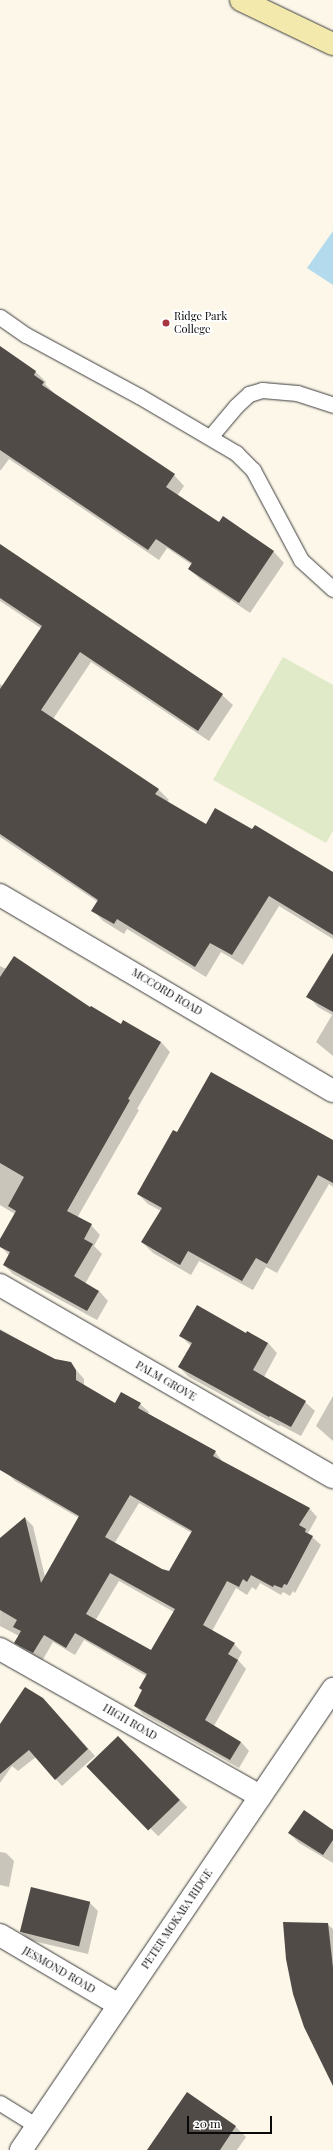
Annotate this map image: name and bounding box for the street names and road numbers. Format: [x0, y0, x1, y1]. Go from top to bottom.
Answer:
street label: MCCORD ROAD [129, 966, 205, 1018]
street label: PALM GROVE [133, 1358, 199, 1404]
street label: HIGH ROAD [100, 1701, 160, 1743]
street label: PETER MOKABA RIDGE [139, 1867, 215, 1971]
street label: JESMOND ROAD [20, 1944, 98, 1996]

